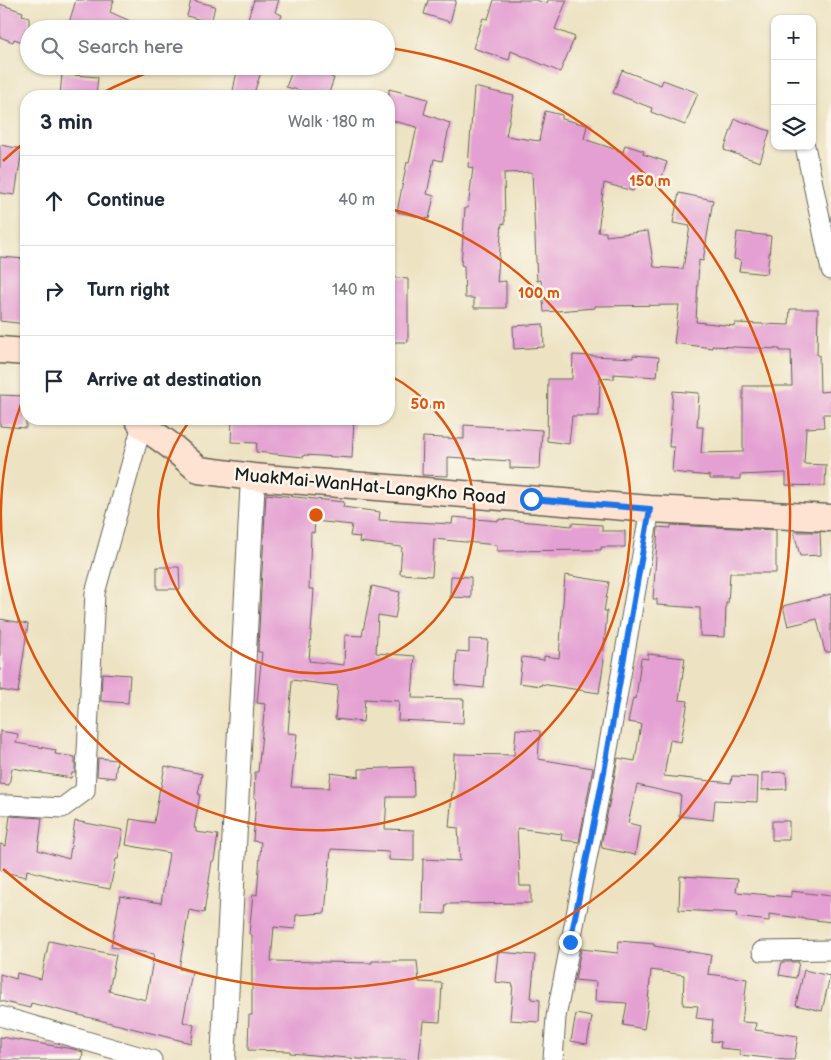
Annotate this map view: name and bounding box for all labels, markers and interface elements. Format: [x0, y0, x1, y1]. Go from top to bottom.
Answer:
map controls [771, 15, 816, 150]
button: + [771, 15, 816, 60]
search box [20, 20, 395, 75]
icon: search [38, 34, 66, 62]
text: Search here [78, 36, 183, 59]
button: − [771, 60, 816, 105]
button: layers [771, 105, 816, 150]
text: 3 min [40, 110, 93, 135]
text: Walk · 180 m [288, 113, 375, 132]
text: 150 m [629, 172, 671, 191]
icon: ahead [40, 187, 68, 215]
text: Continue [87, 189, 165, 212]
text: 40 m [338, 191, 375, 210]
icon: right [40, 277, 68, 305]
text: Turn right [87, 279, 170, 302]
text: 140 m [332, 281, 375, 300]
text: 100 m [518, 284, 560, 303]
icon: arrive [40, 367, 68, 395]
text: Arrive at destination [87, 369, 262, 392]
text: 50 m [411, 395, 446, 414]
street label: MuakMai-WanHat-LangKho Road [233, 464, 507, 509]
route start [520, 488, 543, 511]
centre of rings [307, 506, 325, 524]
route end [559, 931, 582, 954]

